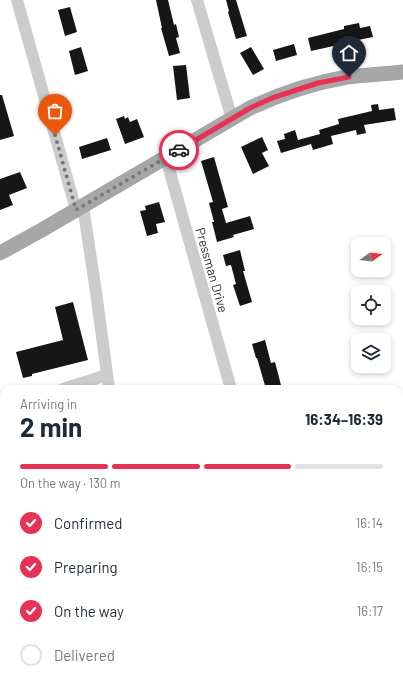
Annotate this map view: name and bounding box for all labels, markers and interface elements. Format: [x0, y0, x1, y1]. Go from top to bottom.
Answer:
pin [332, 36, 366, 77]
icon: home [338, 42, 360, 64]
pin [38, 94, 72, 135]
icon: bag [44, 100, 66, 122]
courier [159, 130, 199, 170]
icon: car [168, 139, 190, 161]
street label: Pressman Drive [192, 226, 232, 314]
north arrow [351, 237, 391, 277]
map controls [351, 237, 391, 373]
button: locate [351, 285, 391, 325]
button: layers [351, 333, 391, 373]
text: Arriving in [20, 396, 77, 412]
text: 16:34–16:39 [305, 410, 383, 428]
text: 2 min [20, 411, 82, 442]
text: On the way · 130 m [20, 475, 121, 491]
icon: check [20, 512, 42, 534]
text: Confirmed [54, 514, 122, 532]
text: 16:14 [356, 515, 383, 531]
icon: check [20, 556, 42, 578]
text: Preparing [54, 558, 118, 576]
text: 16:15 [356, 559, 383, 575]
icon: check [20, 600, 42, 622]
text: On the way [54, 602, 124, 620]
text: 16:17 [357, 603, 383, 619]
text: Delivered [54, 646, 115, 664]

